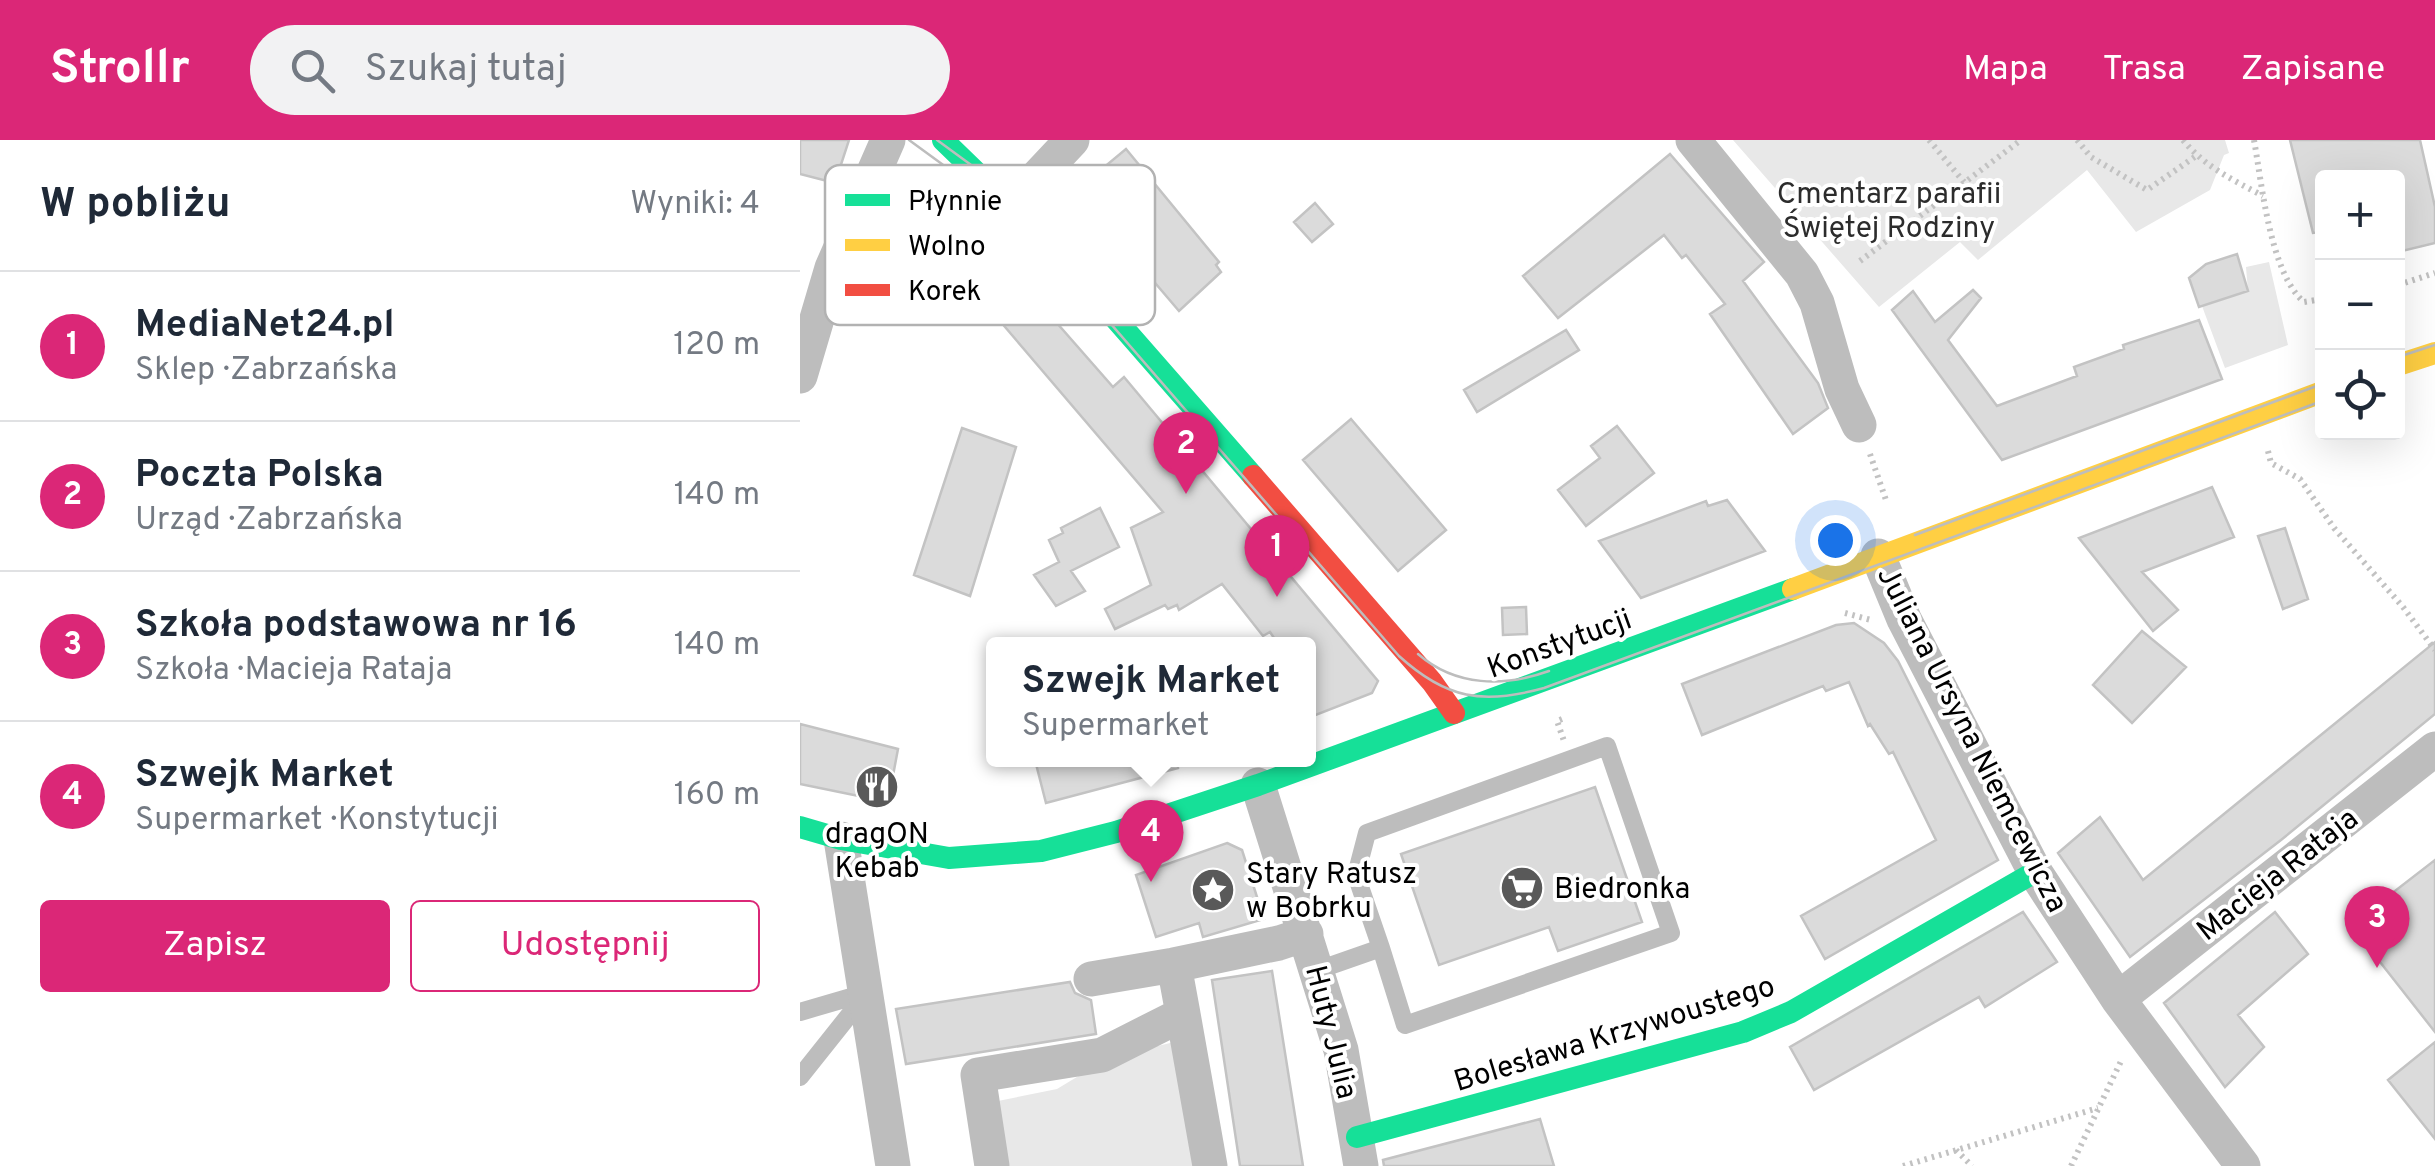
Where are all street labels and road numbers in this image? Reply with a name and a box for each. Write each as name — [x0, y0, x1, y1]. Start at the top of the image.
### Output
street label: Juliana Ursyna Niemcewicza — [1867, 561, 2074, 919]
street label: Konstytucji — [1483, 602, 1637, 689]
street label: Macieja Rataja — [2190, 801, 2367, 951]
street label: Huty Julia — [1295, 962, 1364, 1103]
street label: Bolesława Krzywoustego — [1450, 969, 1780, 1102]

